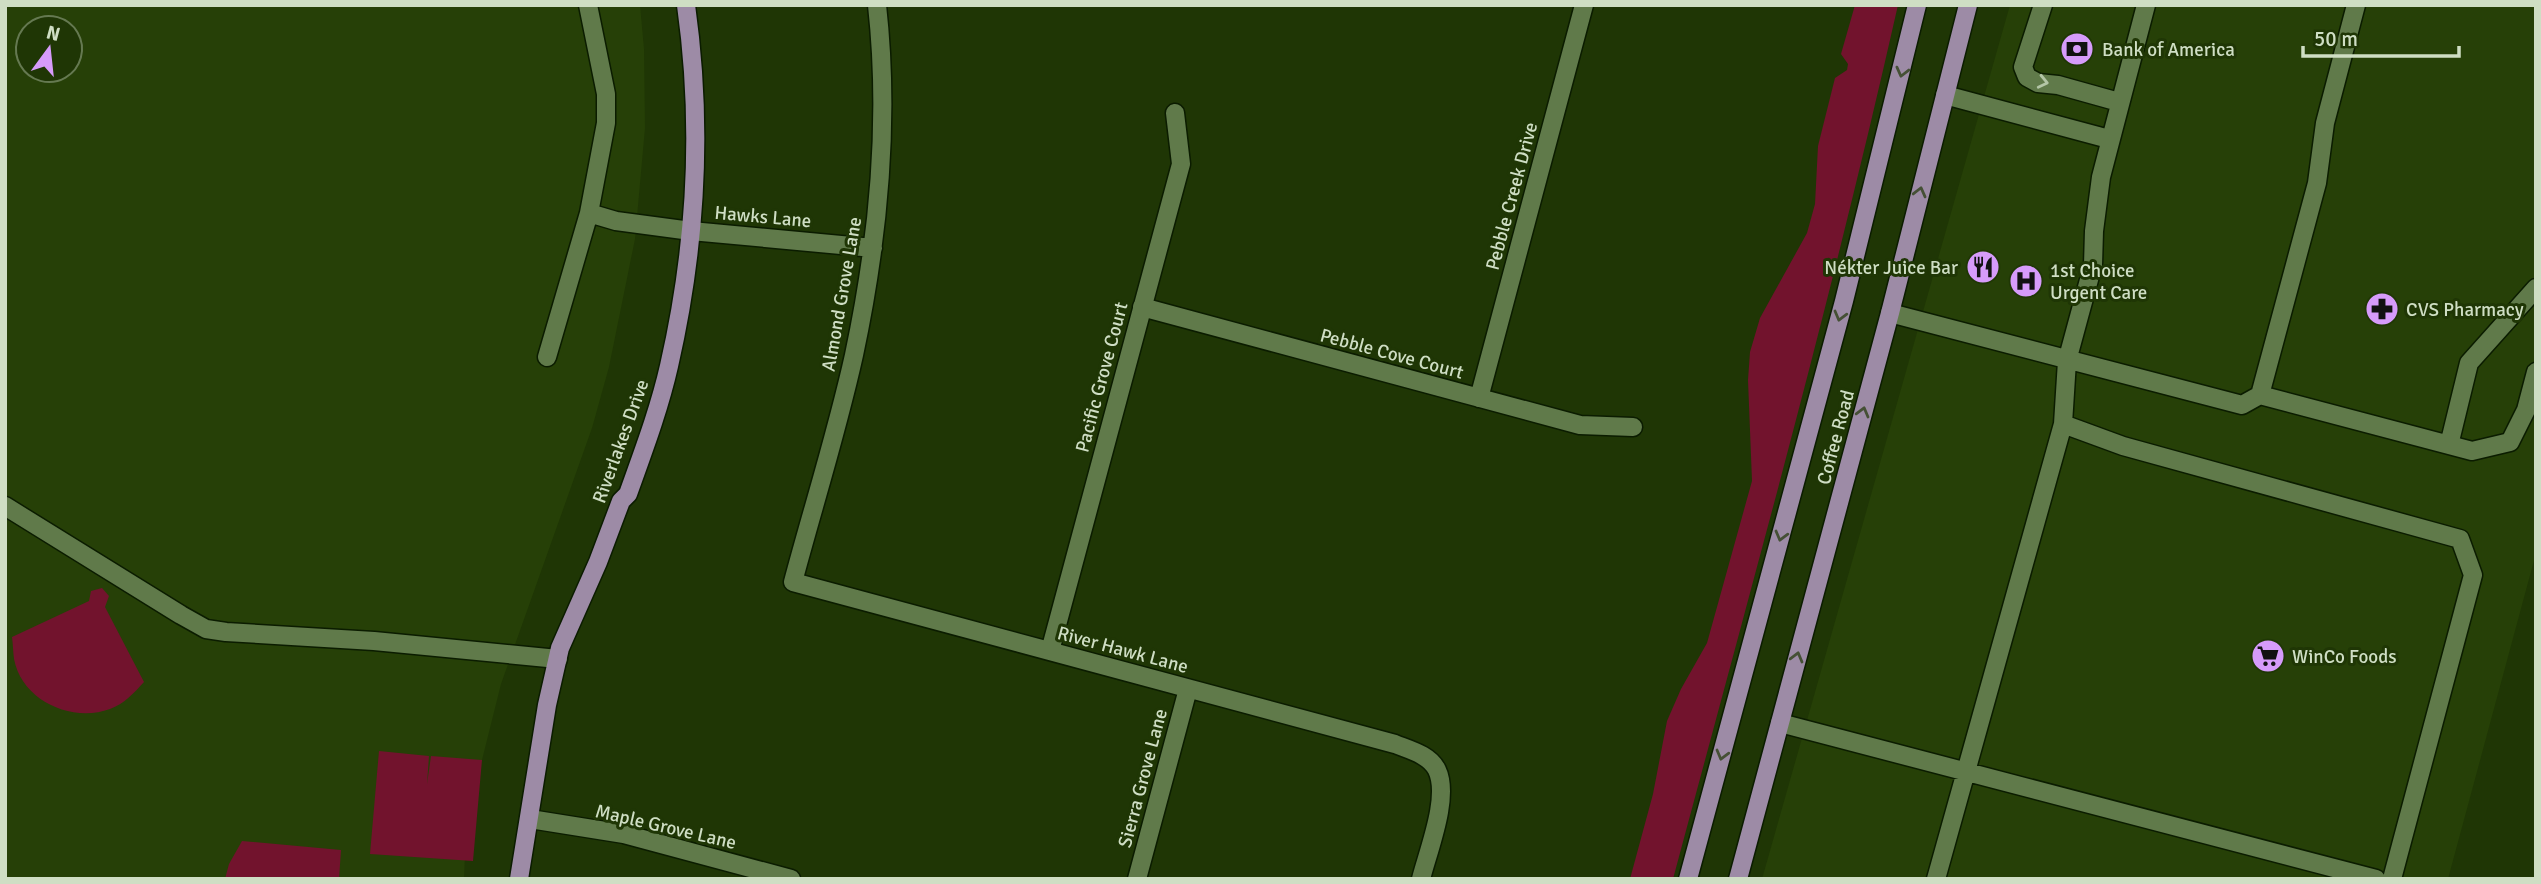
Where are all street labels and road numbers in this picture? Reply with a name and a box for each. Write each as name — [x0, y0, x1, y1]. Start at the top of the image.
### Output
street label: Pebble Creek Drive — [1481, 120, 1543, 273]
street label: Hawks Lane — [713, 201, 812, 233]
street label: Almond Grove Lane — [817, 215, 867, 373]
street label: Pacific Grove Court — [1070, 299, 1134, 455]
street label: Pebble Cove Court — [1317, 323, 1466, 385]
street label: Riverlakes Drive — [587, 376, 654, 507]
street label: Coffee Road — [1812, 387, 1860, 487]
street label: River Hawk Lane — [1055, 621, 1191, 679]
street label: Sierra Grove Lane — [1113, 706, 1173, 850]
street label: Maple Grove Lane — [593, 799, 739, 855]

